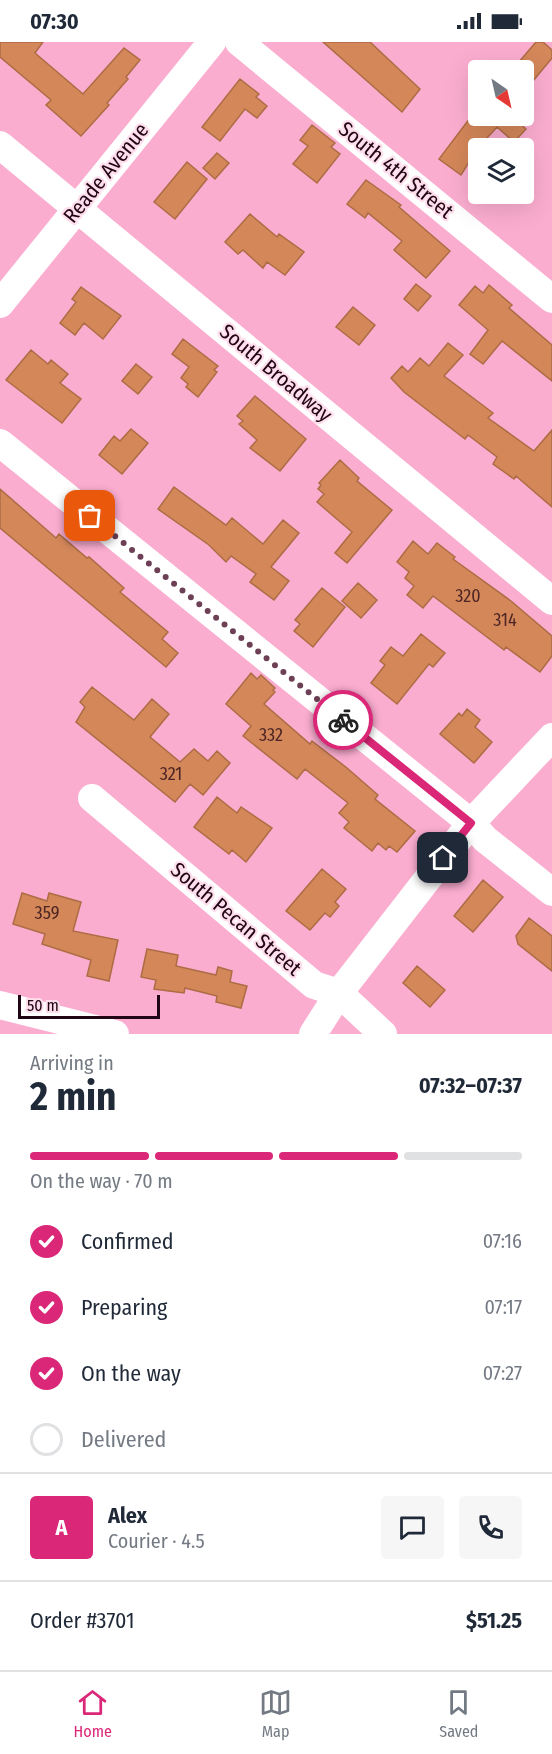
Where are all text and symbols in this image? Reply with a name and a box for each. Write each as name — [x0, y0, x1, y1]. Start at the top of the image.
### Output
text: 07:30 — [30, 8, 79, 35]
north arrow — [468, 60, 534, 126]
map controls — [468, 60, 534, 204]
street label: South 4th Street — [333, 116, 459, 224]
street label: Reade Avenue — [58, 118, 154, 228]
button: layers — [468, 138, 534, 204]
street label: South Broadway — [214, 318, 338, 428]
pin — [64, 490, 115, 541]
icon: bag — [73, 499, 106, 532]
house number: 320 — [455, 585, 481, 607]
house number: 314 — [493, 609, 517, 631]
courier — [313, 690, 373, 750]
icon: bike — [327, 704, 360, 737]
house number: 332 — [259, 724, 283, 746]
house number: 321 — [160, 763, 182, 785]
pin — [417, 832, 468, 883]
icon: home — [426, 841, 459, 874]
street label: South Pecan Street — [165, 857, 307, 981]
house number: 359 — [35, 902, 59, 924]
scale bar — [18, 992, 160, 1019]
text: 50 m — [27, 996, 59, 1015]
text: Arriving in — [30, 1051, 114, 1075]
text: 07:32–07:37 — [419, 1072, 522, 1099]
text: 2 min — [30, 1074, 116, 1120]
text: On the way · 70 m — [30, 1169, 173, 1193]
icon: check — [30, 1225, 63, 1258]
text: Confirmed — [81, 1228, 174, 1255]
text: 07:16 — [483, 1229, 522, 1253]
icon: check — [30, 1291, 63, 1324]
text: Preparing — [81, 1294, 167, 1321]
text: 07:17 — [485, 1295, 522, 1319]
icon: check — [30, 1357, 63, 1390]
text: On the way — [81, 1360, 181, 1387]
text: 07:27 — [483, 1361, 522, 1385]
text: Delivered — [81, 1426, 166, 1453]
button: chat — [381, 1496, 444, 1559]
button: phone — [459, 1496, 522, 1559]
text: Alex — [108, 1502, 147, 1529]
text: A — [56, 1514, 67, 1541]
text: Courier · 4.5 — [108, 1529, 205, 1553]
text: Order #3701 — [30, 1607, 135, 1634]
text: $51.25 — [466, 1607, 522, 1634]
tab: Home — [74, 1686, 112, 1741]
tab: Map — [259, 1686, 292, 1741]
tab: Saved — [439, 1686, 478, 1741]

